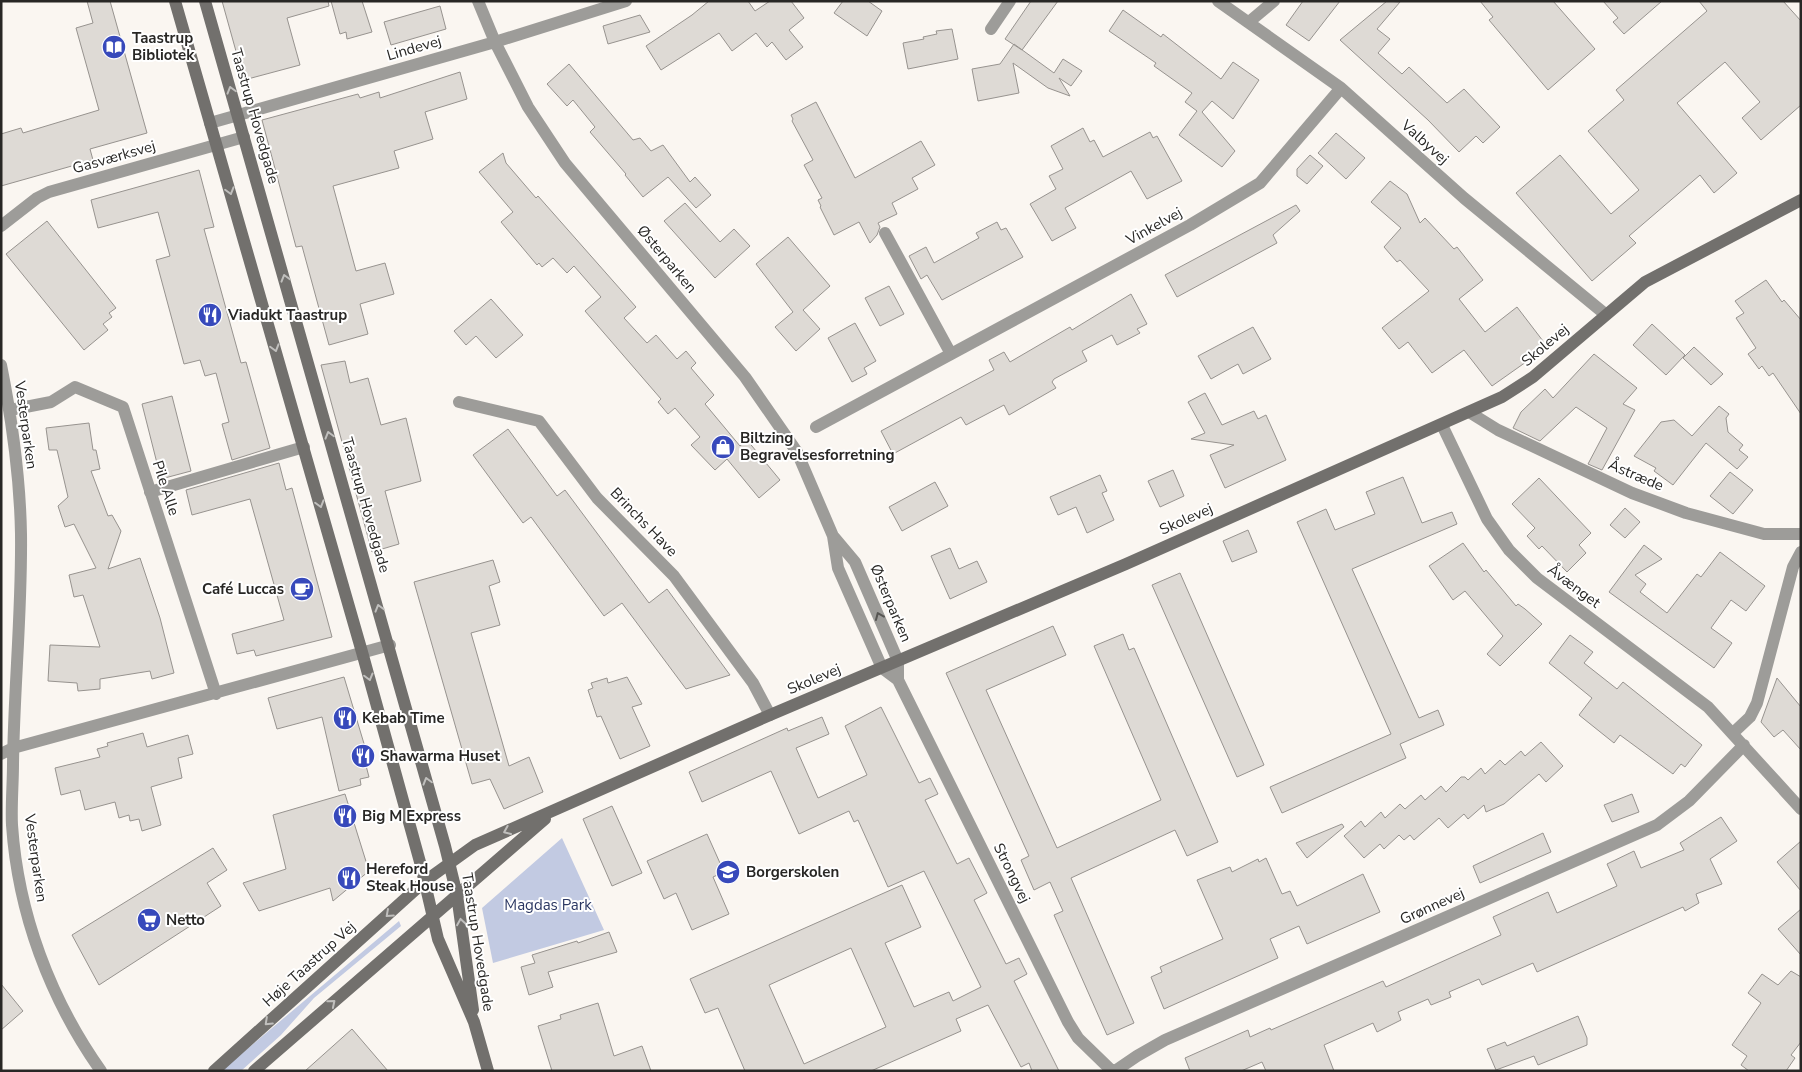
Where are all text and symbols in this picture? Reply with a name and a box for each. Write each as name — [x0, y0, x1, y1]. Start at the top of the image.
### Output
place label: Taastrup Bibliotek — [132, 28, 195, 65]
street label: Lindevej — [384, 31, 444, 65]
library icon: Taastrup Bibliotek — [101, 34, 127, 60]
street label: Taastrup Hovedgade — [226, 46, 284, 186]
one-way arrow — [226, 87, 236, 95]
street label: Valbyvej — [1396, 115, 1453, 169]
street label: Gasværksvej — [70, 136, 158, 178]
one-way arrow — [225, 187, 235, 195]
street label: Vinkelvej — [1122, 202, 1186, 250]
street label: Østerparken — [633, 221, 701, 297]
one-way arrow — [280, 275, 290, 283]
restaurant icon: Viadukt Taastrup — [197, 302, 223, 328]
place label: Viadukt Taastrup — [227, 305, 347, 325]
street label: Skolevej — [1517, 319, 1573, 371]
one-way arrow — [270, 343, 280, 351]
street label: Vesterparken — [10, 379, 42, 470]
place label: Biltzing Begravelsesforretning — [740, 428, 895, 465]
one-way arrow — [325, 431, 335, 439]
shop icon: Biltzing Begravelsesforretning — [710, 434, 736, 460]
street label: Taastrup Hovedgade — [337, 435, 395, 575]
street label: Åstræde — [1605, 454, 1667, 496]
street label: Pile Alle — [148, 458, 184, 518]
street label: Brinchs Have — [606, 483, 682, 561]
street label: Skolevej — [1156, 498, 1216, 540]
one-way arrow — [314, 499, 325, 508]
street label: Åvænget — [1543, 559, 1606, 613]
street label: Østerparken — [866, 561, 916, 645]
cafe icon: Café Luccas — [289, 576, 315, 602]
place label: Café Luccas — [202, 579, 284, 599]
one-way arrow — [374, 603, 385, 612]
one-way arrow — [874, 612, 885, 621]
street label: Skolevej — [784, 659, 844, 699]
one-way arrow — [364, 672, 374, 680]
restaurant icon: Kebab Time — [332, 705, 358, 731]
place label: Kebab Time — [362, 708, 445, 728]
restaurant icon: Shawarma Huset — [350, 743, 376, 769]
place label: Shawarma Huset — [380, 746, 500, 766]
one-way arrow — [422, 777, 433, 786]
restaurant icon: Big M Express — [332, 803, 358, 829]
place label: Big M Express — [362, 806, 461, 826]
street label: Vesterparken — [20, 812, 52, 903]
one-way arrow — [503, 825, 512, 836]
street label: Strongvej — [989, 840, 1035, 906]
place label: Hereford Steak House — [366, 859, 454, 896]
school or university icon: Borgerskolen — [715, 859, 741, 885]
place label: Borgerskolen — [746, 862, 839, 882]
restaurant icon: Hereford Steak House — [336, 865, 362, 891]
street label: Taastrup Hovedgade — [457, 871, 499, 1013]
street label: Grønnevej — [1397, 883, 1467, 929]
park label: Magdas Park — [504, 895, 592, 915]
supermarket icon: Netto — [136, 907, 162, 933]
one-way arrow — [385, 908, 394, 917]
place label: Netto — [166, 910, 205, 930]
street label: Høje Taastrup Vej — [258, 917, 360, 1011]
one-way arrow — [456, 918, 467, 926]
one-way arrow — [326, 1000, 335, 1009]
one-way arrow — [265, 1016, 274, 1025]

